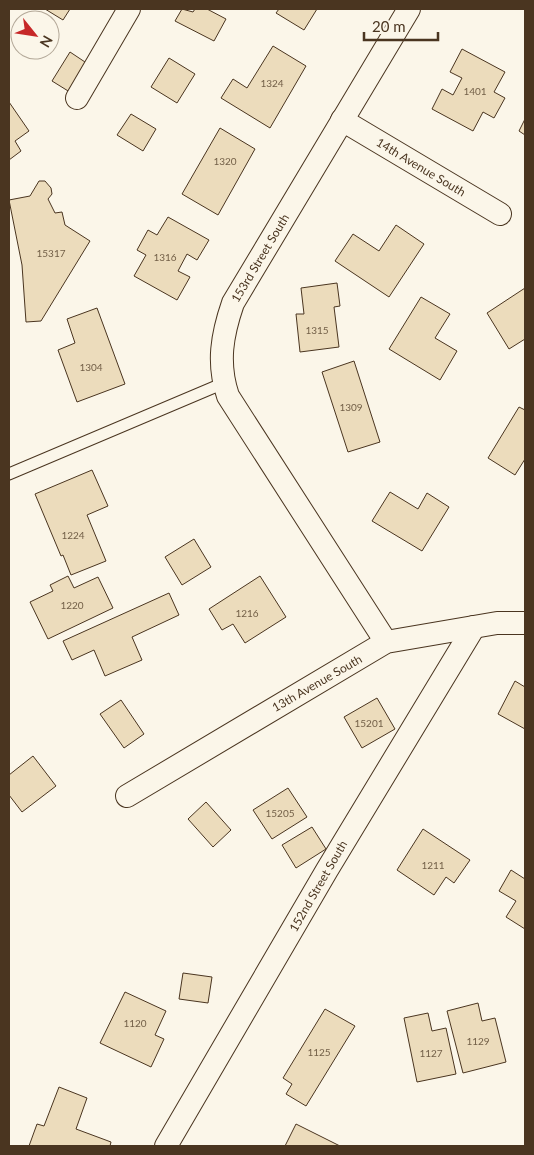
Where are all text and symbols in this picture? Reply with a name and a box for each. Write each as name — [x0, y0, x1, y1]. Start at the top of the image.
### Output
north arrow — [10, 10, 60, 60]
scale bar — [364, 10, 438, 42]
text: 20 m — [372, 17, 406, 35]
text: N — [37, 33, 57, 51]
house number: 1324 — [260, 77, 284, 89]
house number: 1401 — [463, 85, 487, 97]
street label: 14th Avenue South — [374, 134, 468, 200]
house number: 1320 — [213, 155, 237, 167]
street label: 153rd Street South — [228, 211, 292, 305]
house number: 15317 — [36, 247, 66, 259]
house number: 1316 — [153, 251, 177, 263]
house number: 1315 — [305, 324, 329, 336]
house number: 1304 — [79, 361, 103, 373]
house number: 1309 — [339, 401, 363, 413]
house number: 1224 — [61, 529, 85, 541]
house number: 1220 — [60, 599, 84, 611]
house number: 1216 — [235, 607, 259, 619]
street label: 13th Avenue South — [269, 651, 365, 715]
house number: 15201 — [354, 717, 384, 729]
house number: 15205 — [265, 807, 295, 819]
street label: 152nd Street South — [286, 838, 350, 934]
house number: 1211 — [421, 859, 445, 871]
house number: 1120 — [123, 1017, 147, 1029]
house number: 1129 — [466, 1035, 490, 1047]
house number: 1125 — [307, 1046, 331, 1058]
house number: 1127 — [419, 1047, 443, 1059]

